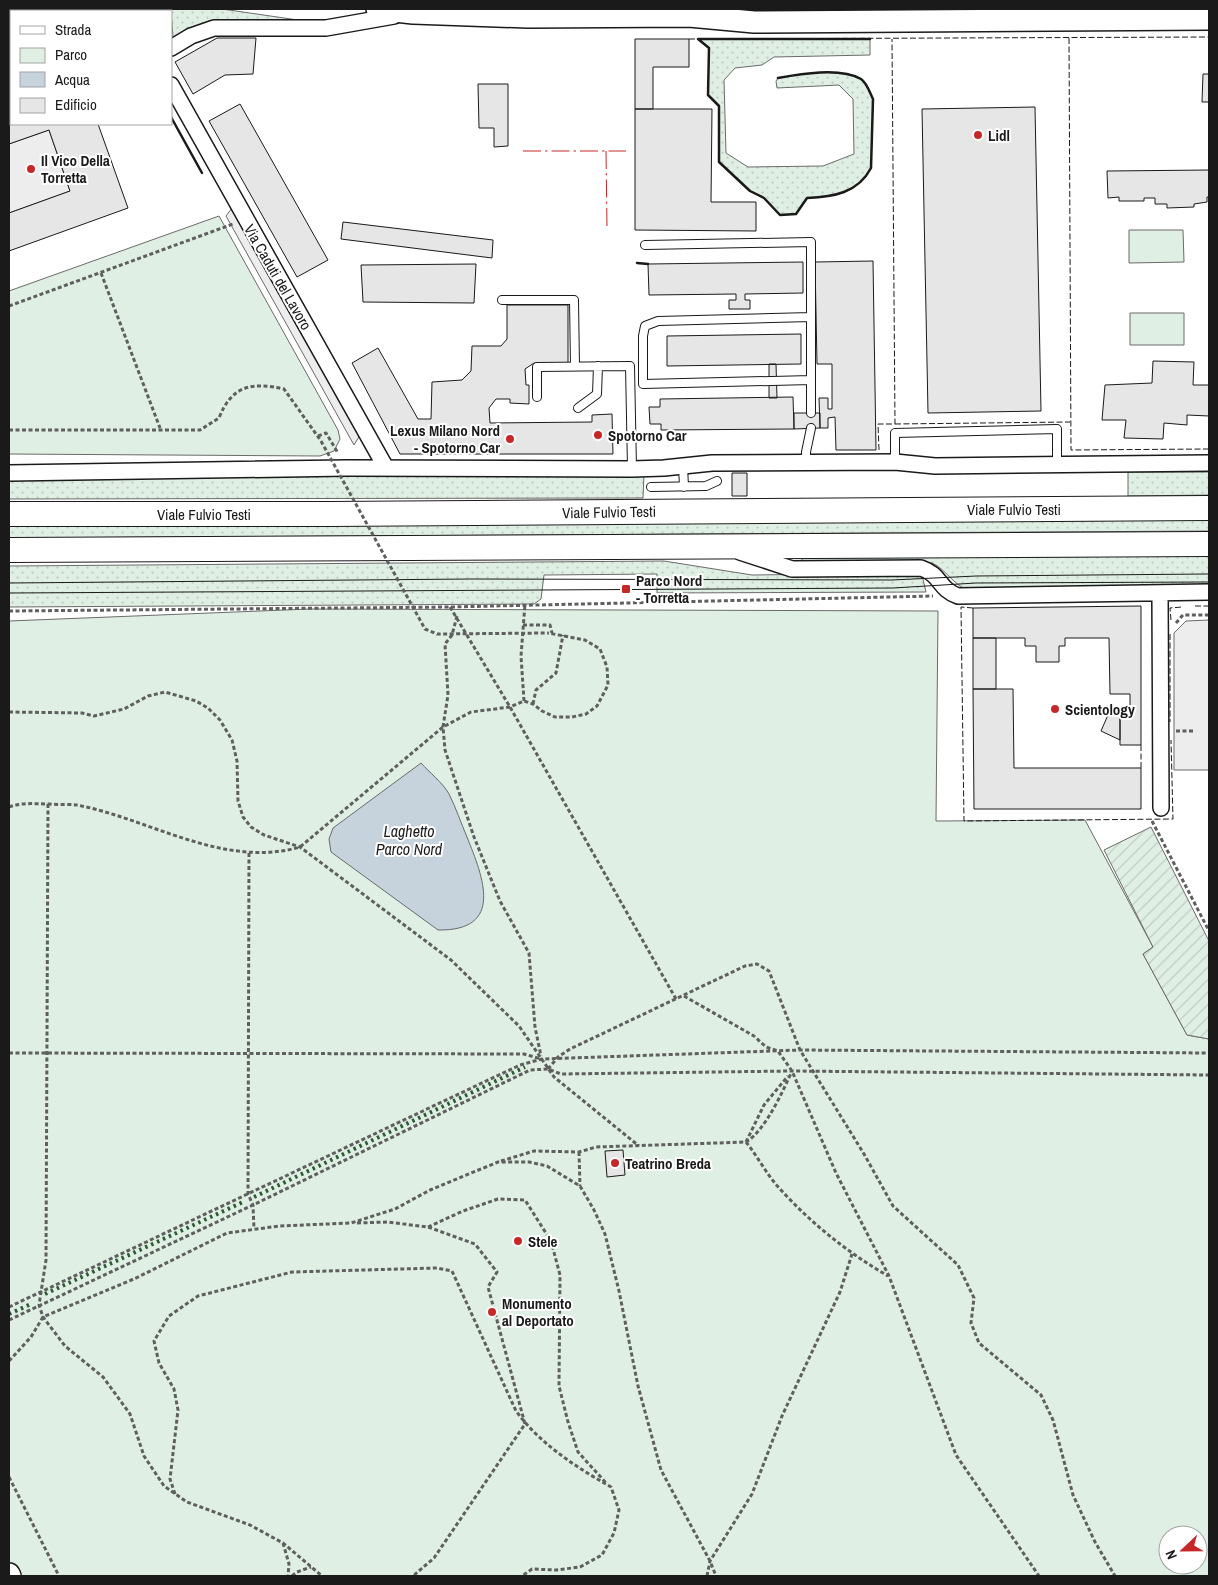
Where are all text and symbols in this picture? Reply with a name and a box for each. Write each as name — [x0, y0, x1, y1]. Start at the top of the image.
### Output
legend — [10, 10, 172, 125]
text: Strada — [55, 19, 91, 40]
text: Parco — [55, 44, 87, 65]
text: Acqua — [54, 69, 90, 90]
text: Edificio — [55, 94, 97, 115]
place label: Lidl — [988, 125, 1010, 146]
marker: Lidl — [972, 129, 984, 141]
place label: Il Vico Della Torretta — [41, 150, 110, 188]
marker: Il Vico Della Torretta — [25, 163, 37, 175]
street label: Via Caduti del Lavoro — [239, 220, 317, 334]
place label: Lexus Milano Nord - Spotorno Car — [390, 420, 500, 458]
place label: Spotorno Car — [608, 425, 687, 446]
marker: Spotorno Car — [592, 429, 604, 441]
marker: Lexus Milano Nord - Spotorno Car — [504, 433, 516, 445]
street label: Viale Fulvio Testi — [967, 499, 1061, 520]
street label: Viale Fulvio Testi — [562, 501, 656, 523]
street label: Viale Fulvio Testi — [157, 504, 251, 525]
place label: Parco Nord - Torretta — [636, 570, 702, 608]
marker: Parco Nord - Torretta — [620, 583, 632, 595]
place label: Scientology — [1065, 699, 1135, 720]
marker: Scientology — [1049, 703, 1061, 715]
water label: Laghetto Parco Nord — [376, 820, 443, 860]
place label: Teatrino Breda — [625, 1153, 711, 1174]
marker: Teatrino Breda — [609, 1157, 621, 1169]
place label: Stele — [528, 1231, 558, 1252]
marker: Stele — [512, 1235, 524, 1247]
place label: Monumento al Deportato — [502, 1293, 574, 1331]
marker: Monumento al Deportato — [486, 1306, 498, 1318]
north arrow — [1158, 1525, 1208, 1575]
text: N — [1161, 1548, 1181, 1562]

